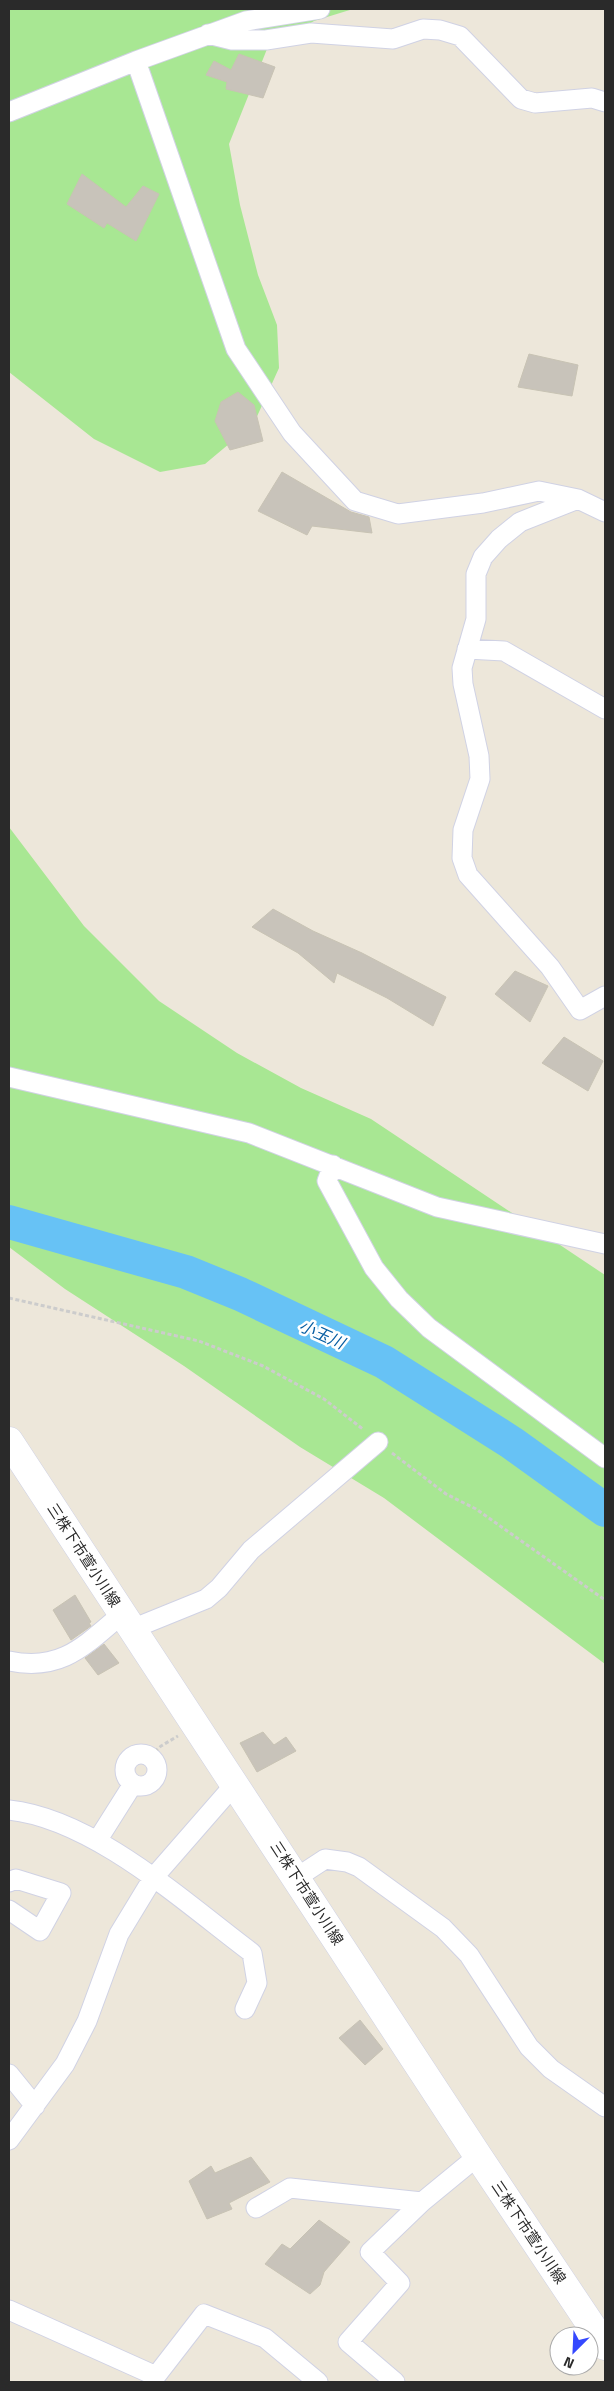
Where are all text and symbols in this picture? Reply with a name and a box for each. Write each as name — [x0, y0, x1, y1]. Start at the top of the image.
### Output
water label: 小玉川 — [295, 1313, 351, 1356]
street label: 三株下市萱小川線 — [42, 1498, 126, 1612]
street label: 三株下市萱小川線 — [265, 1836, 349, 1950]
street label: 三株下市萱小川線 — [486, 2176, 572, 2288]
north arrow — [549, 2326, 599, 2376]
text: N — [560, 2352, 577, 2375]

